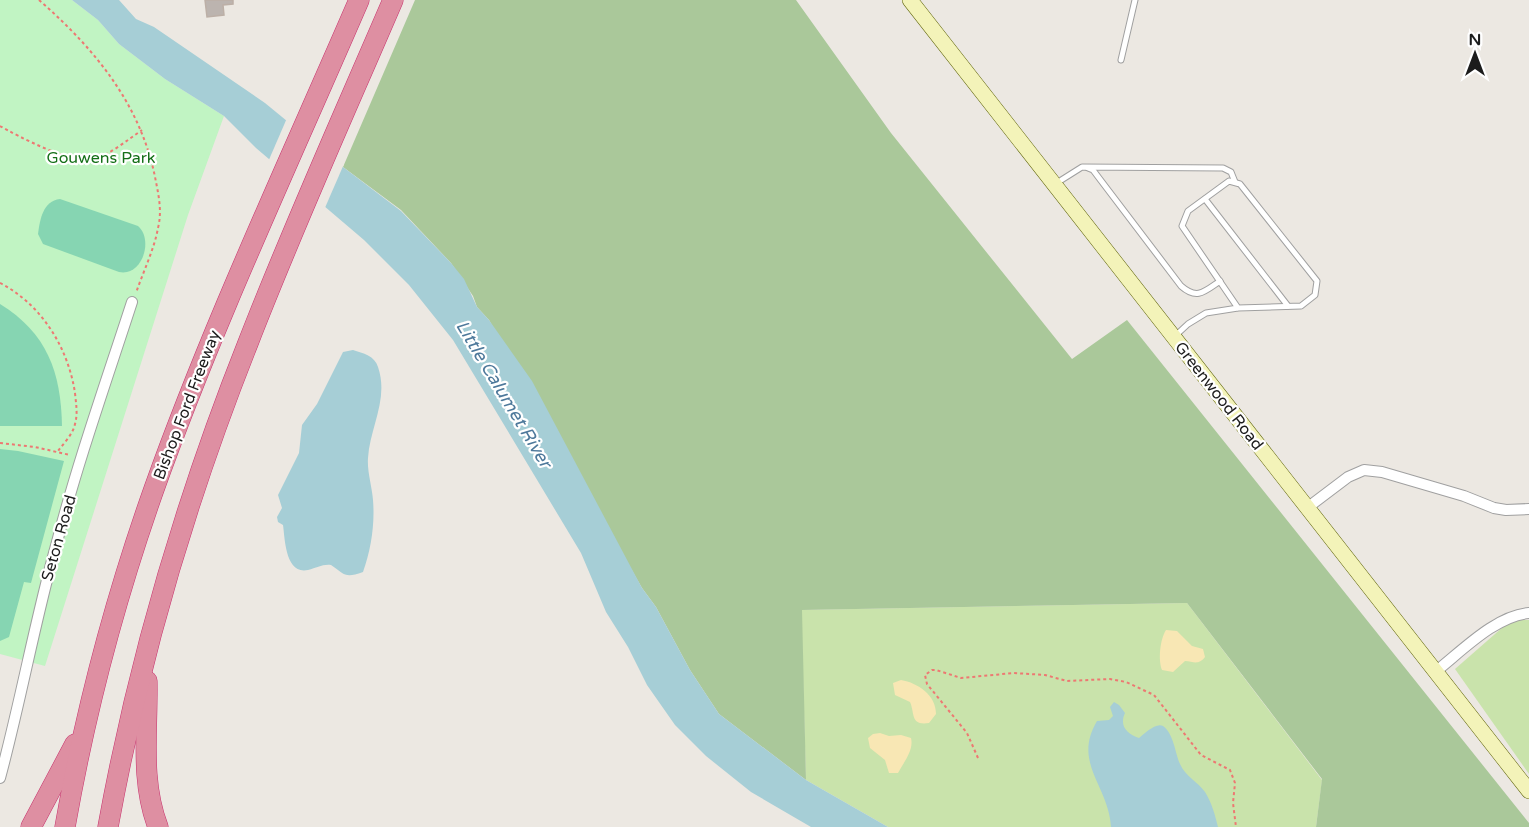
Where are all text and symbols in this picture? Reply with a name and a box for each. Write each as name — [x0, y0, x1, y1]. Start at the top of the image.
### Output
north arrow — [1445, 24, 1505, 84]
text: N — [1469, 30, 1481, 50]
park label: Gouwens Park — [47, 148, 156, 168]
water label: Little Calumet River — [451, 316, 558, 474]
street label: Bishop Ford Freeway — [149, 327, 225, 483]
street label: Greenwood Road — [1170, 338, 1268, 454]
street label: Seton Road — [37, 493, 81, 583]

